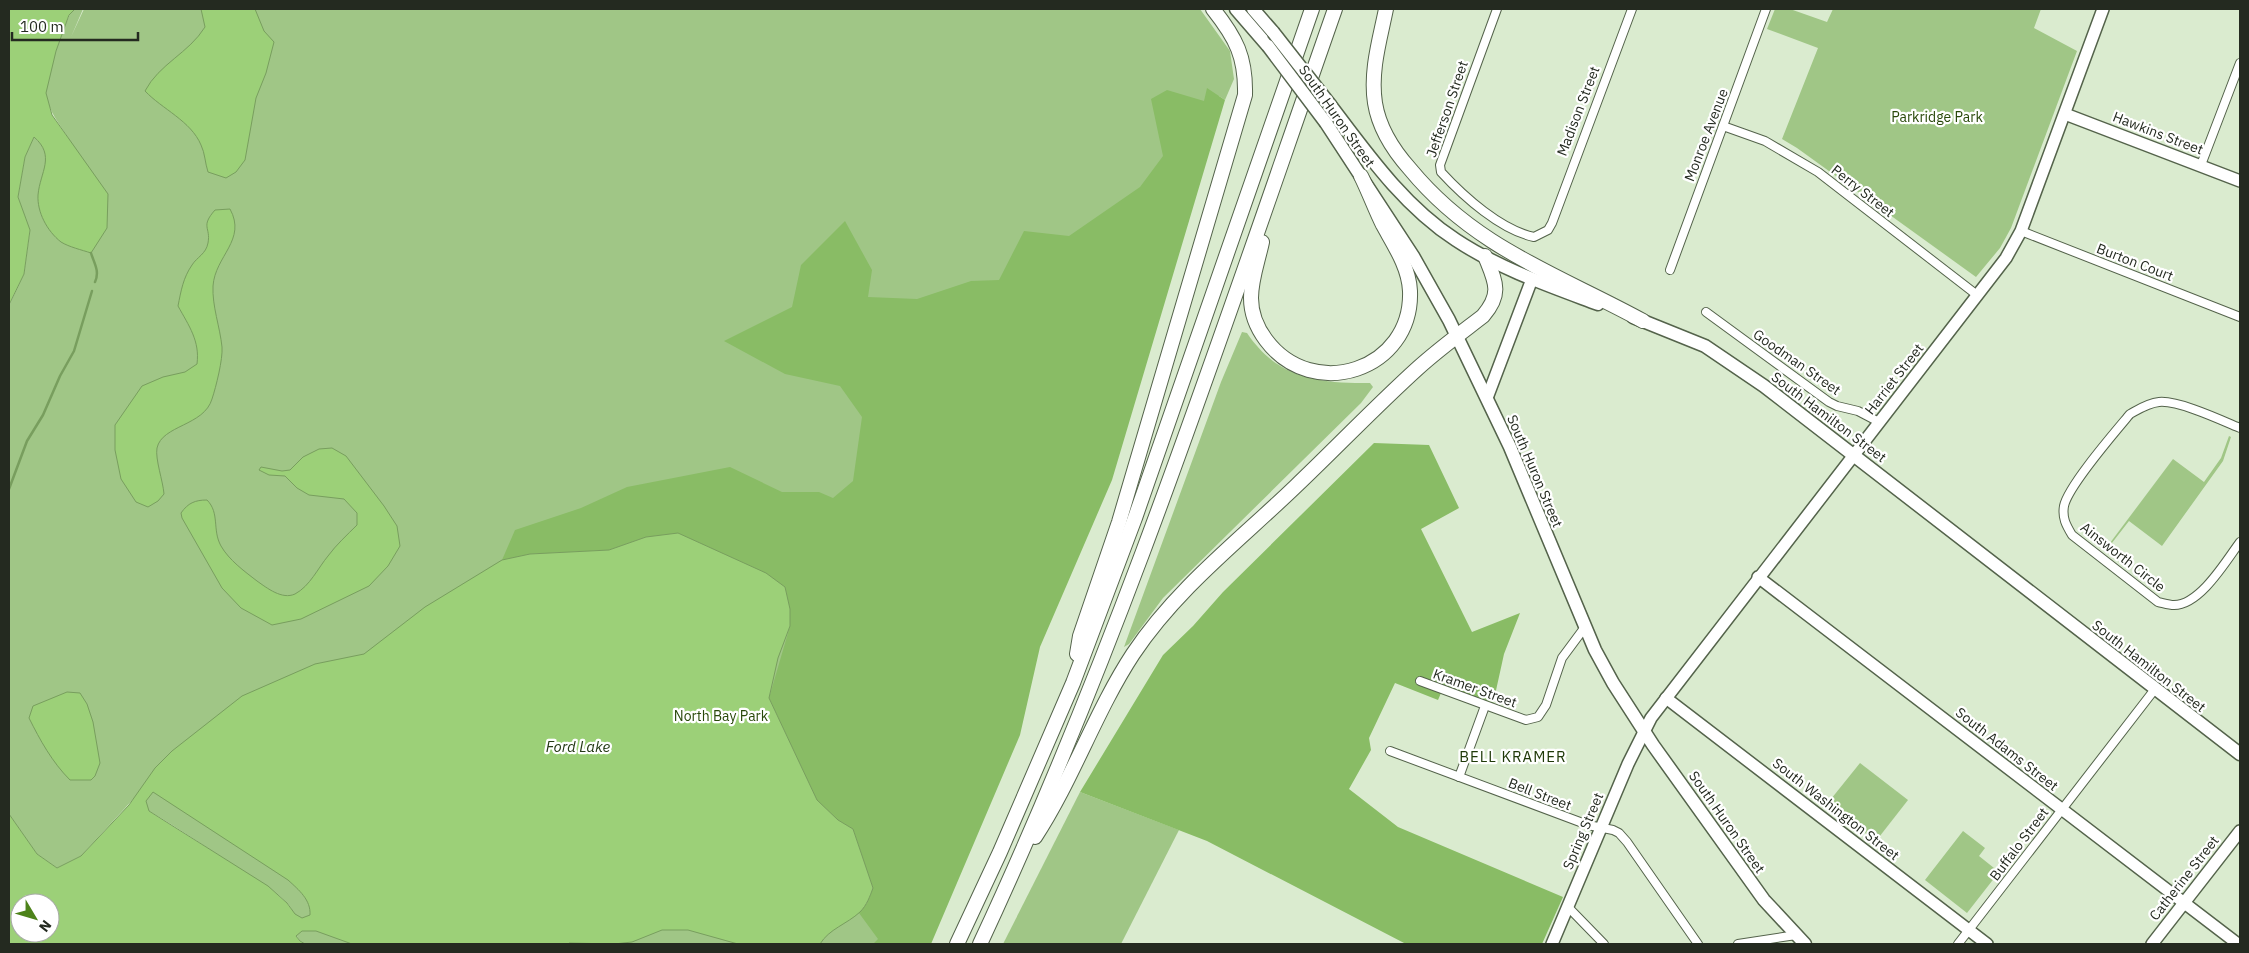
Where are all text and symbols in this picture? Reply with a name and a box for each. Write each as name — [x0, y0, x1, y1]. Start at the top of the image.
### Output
scale bar — [12, 10, 139, 42]
text: 100 m — [20, 17, 64, 36]
street label: Jefferson Street — [1422, 58, 1472, 160]
street label: South Huron Street — [1295, 61, 1379, 171]
street label: Madison Street — [1553, 63, 1603, 158]
street label: Monroe Avenue — [1680, 86, 1732, 184]
street label: Hawkins Street — [2110, 107, 2206, 159]
park label: Parkridge Park — [1891, 108, 1983, 126]
street label: Perry Street — [1828, 161, 1898, 221]
street label: Burton Court — [2094, 239, 2176, 285]
street label: Goodman Street — [1750, 325, 1844, 399]
street label: Harriet Street — [1861, 340, 1927, 418]
street label: South Hamilton Street — [1768, 368, 1890, 466]
street label: South Huron Street — [1503, 412, 1567, 530]
street label: Ainsworth Circle — [2077, 518, 2169, 596]
street label: South Hamilton Street — [2089, 616, 2209, 716]
street label: Kramer Street — [1431, 664, 1520, 712]
street label: South Adams Street — [1952, 703, 2062, 795]
park label: North Bay Park — [674, 707, 769, 725]
water label: Ford Lake — [546, 737, 611, 756]
district label: BELL KRAMER — [1459, 747, 1567, 766]
street label: South Washington Street — [1769, 754, 1903, 864]
street label: South Huron Street — [1685, 767, 1769, 877]
street label: Bell Street — [1506, 774, 1574, 814]
street label: Spring Street — [1559, 790, 1607, 872]
street label: Buffalo Street — [1986, 804, 2052, 884]
street label: Catherine Street — [2145, 832, 2223, 924]
north arrow — [10, 893, 60, 943]
text: N — [35, 916, 55, 936]

